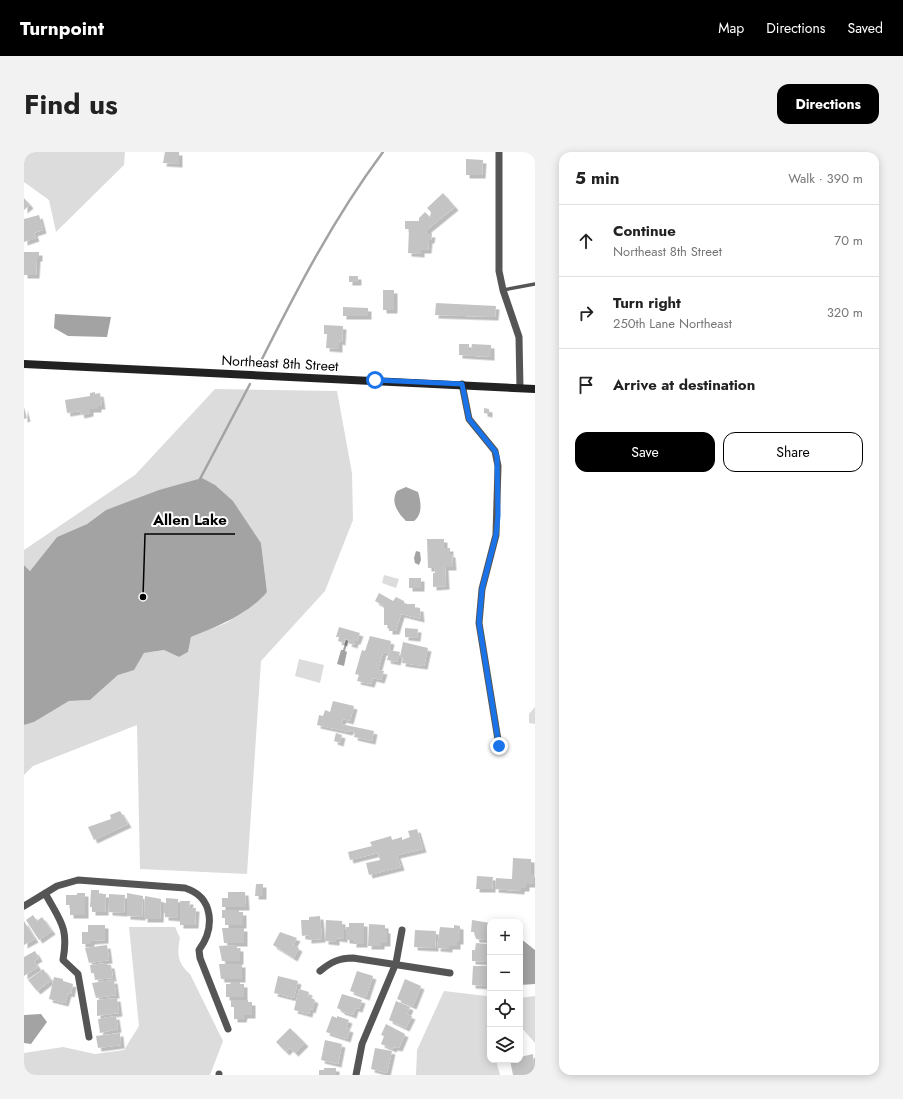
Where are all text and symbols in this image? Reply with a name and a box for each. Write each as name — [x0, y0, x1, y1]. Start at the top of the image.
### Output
text: Turnpoint — [20, 15, 104, 42]
text: Map — [718, 18, 744, 38]
text: Directions — [766, 18, 826, 38]
text: Saved — [848, 18, 883, 38]
text: Find us — [24, 84, 118, 125]
button: Directions — [777, 84, 879, 124]
text: 5 min — [575, 166, 619, 190]
text: Walk · 390 m — [788, 169, 863, 188]
text: Continue — [613, 220, 676, 242]
icon: ahead — [575, 230, 597, 252]
text: 70 m — [834, 231, 863, 250]
text: Northeast 8th Street — [613, 242, 722, 261]
text: Turn right — [613, 292, 681, 314]
icon: right — [575, 302, 597, 324]
text: 320 m — [827, 303, 863, 322]
text: 250th Lane Northeast — [613, 314, 732, 333]
street label: Northeast 8th Street — [221, 350, 340, 376]
route start — [366, 371, 384, 389]
icon: arrive — [575, 374, 597, 396]
text: Arrive at destination — [613, 374, 755, 396]
button: Save — [575, 432, 715, 472]
button: Share — [723, 432, 863, 472]
callout: Allen Lake — [145, 507, 235, 534]
text: Allen Lake — [152, 509, 227, 531]
route end — [490, 737, 508, 755]
map controls — [487, 919, 523, 1063]
button: + — [487, 919, 523, 955]
button: − — [487, 955, 523, 991]
button: locate — [487, 991, 523, 1027]
button: layers — [487, 1027, 523, 1063]

